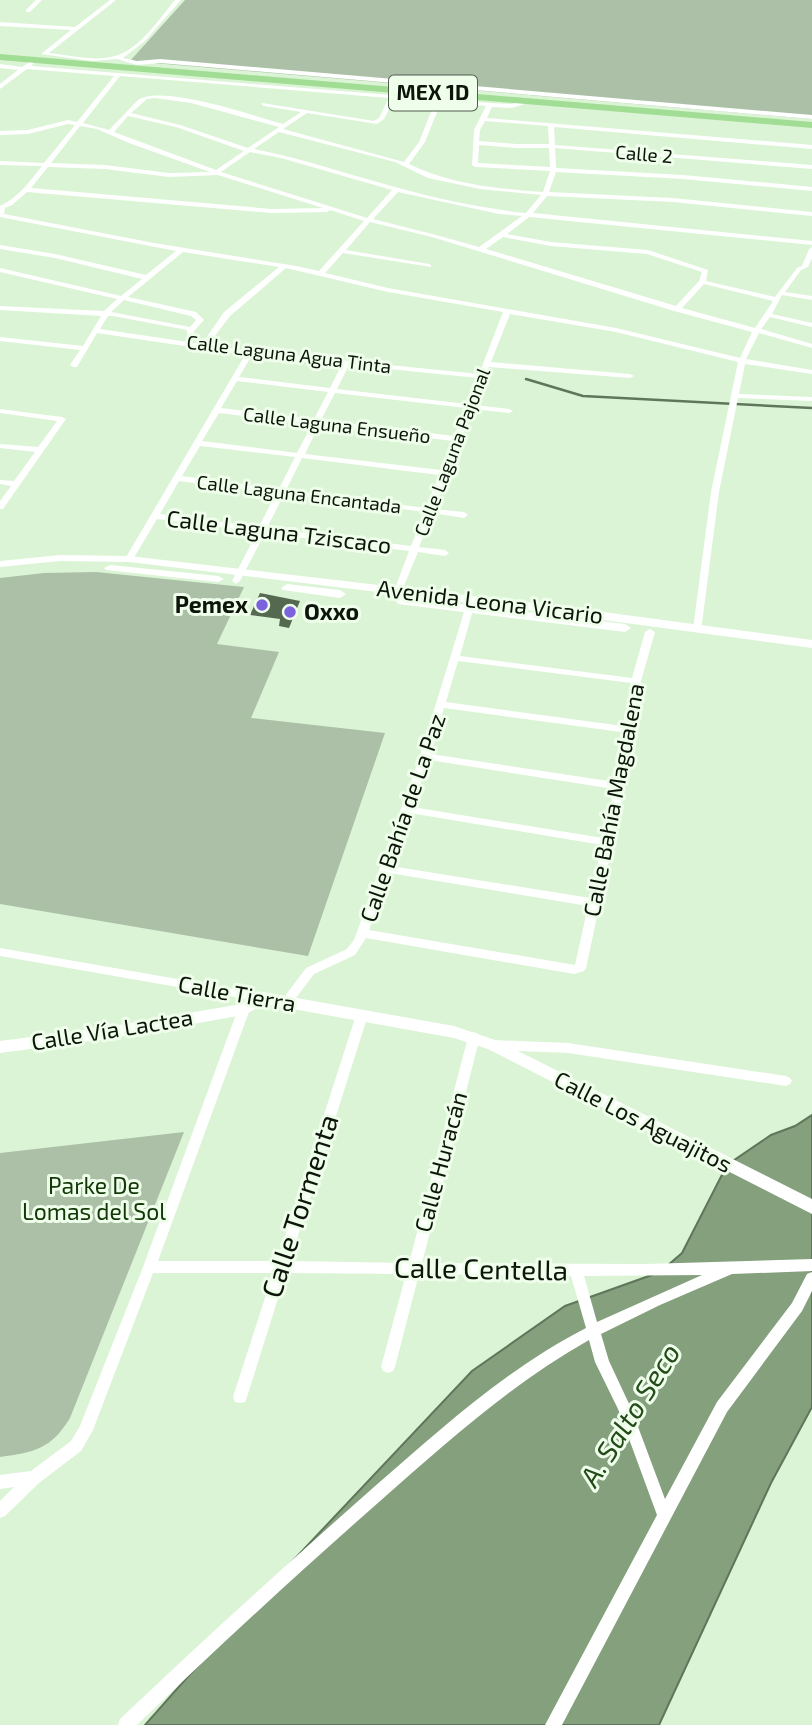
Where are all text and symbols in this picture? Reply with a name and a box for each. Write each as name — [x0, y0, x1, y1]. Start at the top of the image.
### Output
road number: MEX 1D — [389, 76, 477, 110]
street label: Calle 2 — [614, 140, 674, 167]
street label: Calle Laguna Agua Tinta — [186, 330, 393, 377]
street label: Calle Laguna Pajonal — [409, 364, 494, 539]
street label: Calle Laguna Ensueño — [242, 402, 432, 447]
street label: Calle Laguna Encantada — [196, 470, 403, 517]
street label: Calle Laguna Tziscaco — [165, 503, 393, 559]
street label: Avenida Leona Vicario — [375, 573, 605, 629]
place label: Pemex — [175, 590, 248, 618]
marker: Pemex — [254, 597, 270, 613]
place label: Oxxo — [304, 597, 359, 625]
marker: Oxxo — [282, 604, 298, 620]
street label: Calle Bahía Magdalena — [577, 681, 649, 919]
street label: Calle Bahía de La Paz — [353, 710, 451, 926]
street label: Calle Tierra — [176, 969, 298, 1017]
street label: Calle Vía Lactea — [29, 1002, 195, 1056]
street label: Calle Los Aguajitos — [550, 1064, 737, 1178]
street label: Calle Huracán — [408, 1088, 472, 1235]
street label: Calle Tormenta — [253, 1110, 345, 1302]
park label: Parke De Lomas del Sol — [22, 1171, 166, 1225]
street label: Calle Centella — [394, 1249, 568, 1287]
water label: A. Salto Seco — [571, 1337, 686, 1493]

